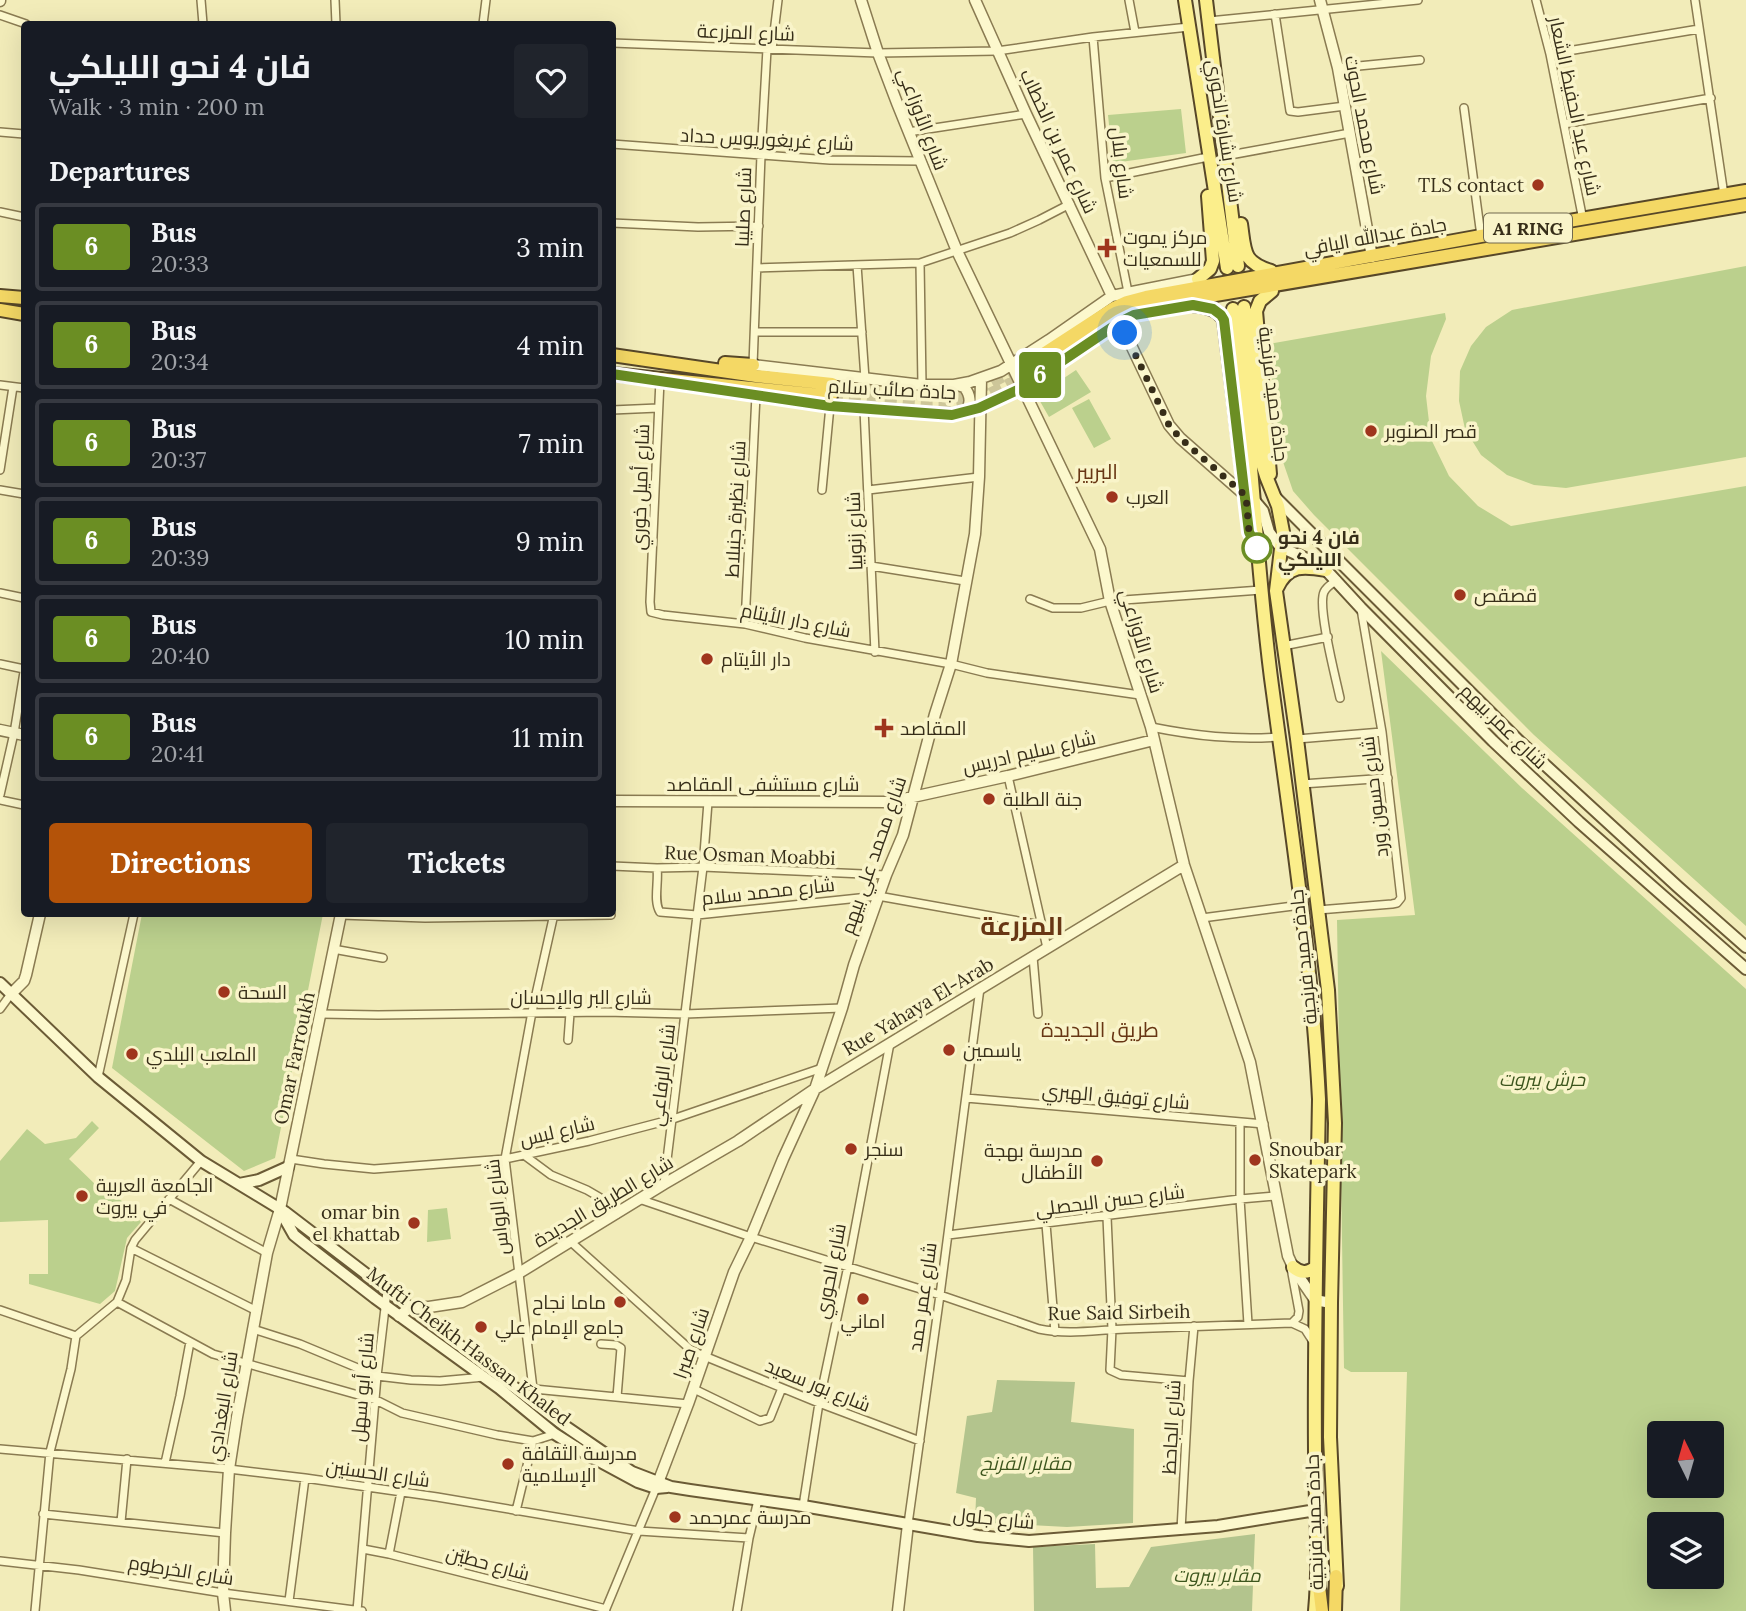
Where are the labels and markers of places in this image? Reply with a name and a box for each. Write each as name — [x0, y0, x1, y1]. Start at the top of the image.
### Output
place label: TLS contact — [1418, 173, 1525, 197]
marker: TLS contact — [1530, 177, 1546, 193]
place label: مركز يموت للسمعيات — [1123, 225, 1207, 271]
marker: مركز يموت للسمعيات — [1097, 238, 1117, 258]
place label: قصر الصنوبر — [1384, 419, 1477, 443]
marker: قصر الصنوبر — [1363, 423, 1379, 439]
place label: العرب — [1126, 485, 1169, 509]
marker: العرب — [1104, 489, 1120, 505]
place label: فان 4 نحو الليلكي — [1278, 525, 1360, 575]
marker: فان 4 نحو الليلكي — [1242, 533, 1272, 563]
place label: قصقص — [1474, 583, 1537, 607]
marker: قصقص — [1452, 587, 1468, 603]
place label: دار الأيتام — [721, 647, 791, 673]
marker: دار الأيتام — [699, 651, 715, 667]
place label: المقاصد — [900, 716, 967, 740]
marker: المقاصد — [874, 718, 894, 738]
place label: جنة الطلبة — [1003, 787, 1082, 811]
marker: جنة الطلبة — [981, 791, 997, 807]
place label: السحة — [238, 980, 287, 1004]
marker: السحة — [216, 984, 232, 1000]
place label: ياسمين — [963, 1038, 1021, 1062]
place label: الملعب البلدي — [146, 1042, 257, 1069]
marker: ياسمين — [941, 1042, 957, 1058]
marker: الملعب البلدي — [124, 1046, 140, 1062]
place label: سنجر — [864, 1137, 903, 1161]
place label: Snoubar Skatepark — [1269, 1137, 1358, 1183]
place label: مدرسة بهجة الأطفال — [984, 1138, 1083, 1184]
marker: سنجر — [843, 1141, 859, 1157]
marker: Snoubar Skatepark — [1247, 1152, 1263, 1168]
marker: مدرسة بهجة الأطفال — [1089, 1153, 1105, 1169]
place label: الجامعة العربية في بيروت — [96, 1173, 213, 1222]
marker: الجامعة العربية في بيروت — [74, 1188, 90, 1204]
place label: omar bin el khattab — [313, 1200, 400, 1246]
marker: omar bin el khattab — [406, 1215, 422, 1231]
place label: ماما نجاح — [532, 1290, 606, 1316]
marker: اماني — [855, 1291, 871, 1307]
marker: ماما نجاح — [612, 1294, 628, 1310]
place label: اماني — [841, 1309, 885, 1336]
place label: جامع الإمام علي — [495, 1315, 624, 1342]
marker: جامع الإمام علي — [473, 1319, 489, 1335]
place label: مدرسة الثقافة الإسلامية — [522, 1441, 637, 1487]
marker: مدرسة الثقافة الإسلامية — [500, 1456, 516, 1472]
place label: مدرسة عمرحمد — [689, 1505, 811, 1529]
marker: مدرسة عمرحمد — [667, 1509, 683, 1525]

